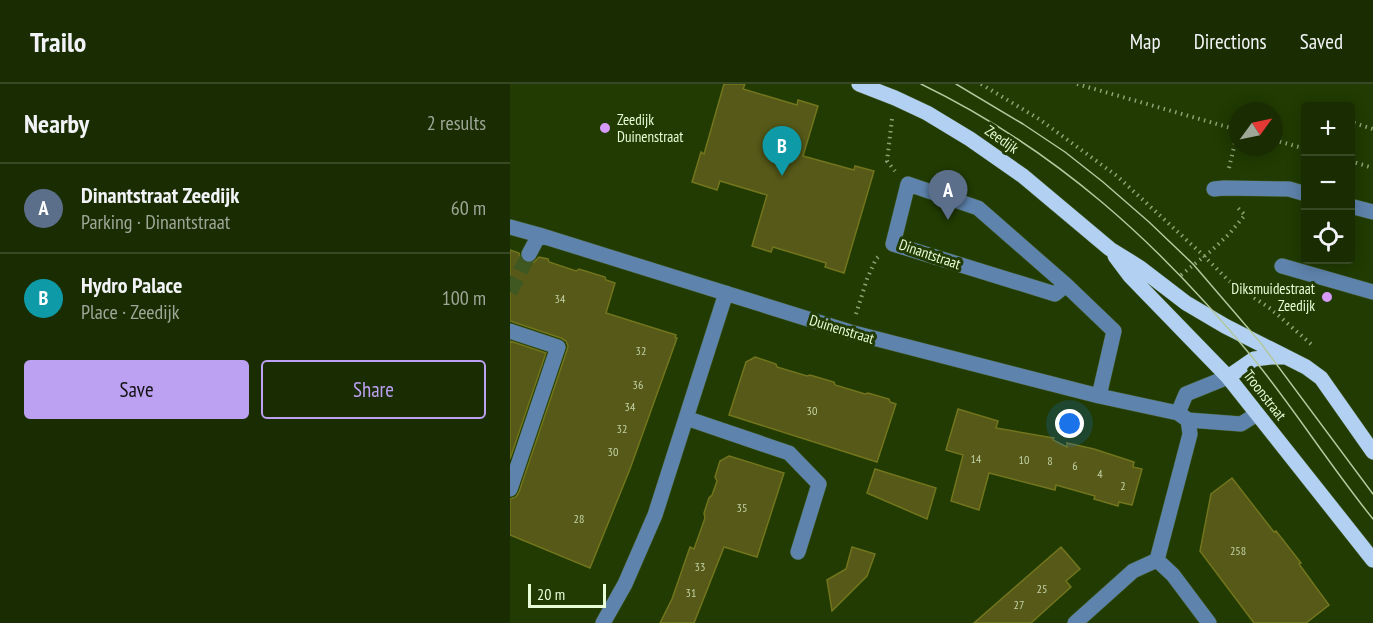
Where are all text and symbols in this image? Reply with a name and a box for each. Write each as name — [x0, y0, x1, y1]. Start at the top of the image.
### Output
text: Trailo — [30, 23, 86, 60]
text: Map — [1130, 28, 1161, 55]
text: Directions — [1194, 28, 1267, 55]
text: Saved — [1300, 28, 1343, 55]
north arrow — [1229, 102, 1283, 156]
map controls — [1301, 102, 1355, 264]
button: + — [1301, 102, 1355, 156]
text: Nearby — [24, 107, 89, 140]
text: 2 results — [427, 110, 486, 136]
place label: Zeedijk Duinenstraat — [617, 110, 683, 146]
marker: Zeedijk Duinenstraat — [598, 121, 612, 135]
street label: Zeedijk — [981, 121, 1023, 158]
pin: B — [762, 126, 802, 176]
button: − — [1301, 156, 1355, 210]
pin: A — [928, 170, 968, 220]
text: Dinantstraat Zeedijk — [81, 181, 239, 209]
text: A — [38, 195, 49, 221]
text: 60 m — [451, 195, 486, 221]
text: Parking · Dinantstraat — [81, 209, 230, 235]
button: locate — [1301, 210, 1355, 264]
street label: Dinantstraat — [897, 235, 963, 273]
text: Hydro Palace — [81, 271, 182, 299]
place label: Diksmuidestraat Zeedijk — [1231, 279, 1315, 315]
text: B — [39, 285, 48, 311]
text: 100 m — [442, 285, 486, 311]
marker: Diksmuidestraat Zeedijk — [1320, 290, 1334, 304]
house number: 34 — [555, 291, 566, 306]
text: Place · Zeedijk — [81, 299, 180, 325]
street label: Duinenstraat — [807, 310, 877, 348]
house number: 32 — [636, 343, 646, 358]
button: Save — [24, 360, 249, 419]
button: Share — [261, 360, 486, 419]
street label: Troonstraat — [1240, 366, 1290, 424]
house number: 36 — [633, 377, 643, 392]
house number: 34 — [625, 399, 636, 414]
house number: 30 — [807, 403, 817, 418]
your location — [1055, 409, 1084, 438]
house number: 32 — [617, 421, 627, 436]
house number: 30 — [608, 444, 618, 459]
house number: 14 — [971, 451, 982, 466]
house number: 10 — [1019, 452, 1029, 467]
house number: 8 — [1047, 453, 1053, 468]
house number: 6 — [1072, 458, 1078, 473]
house number: 4 — [1097, 466, 1103, 481]
house number: 2 — [1120, 478, 1126, 493]
house number: 35 — [737, 500, 747, 515]
house number: 28 — [574, 511, 584, 526]
house number: 258 — [1230, 543, 1246, 558]
house number: 33 — [695, 559, 705, 574]
scale bar — [528, 581, 606, 608]
house number: 25 — [1037, 581, 1047, 596]
text: 20 m — [537, 584, 565, 604]
house number: 31 — [686, 585, 696, 600]
house number: 27 — [1014, 597, 1024, 612]

